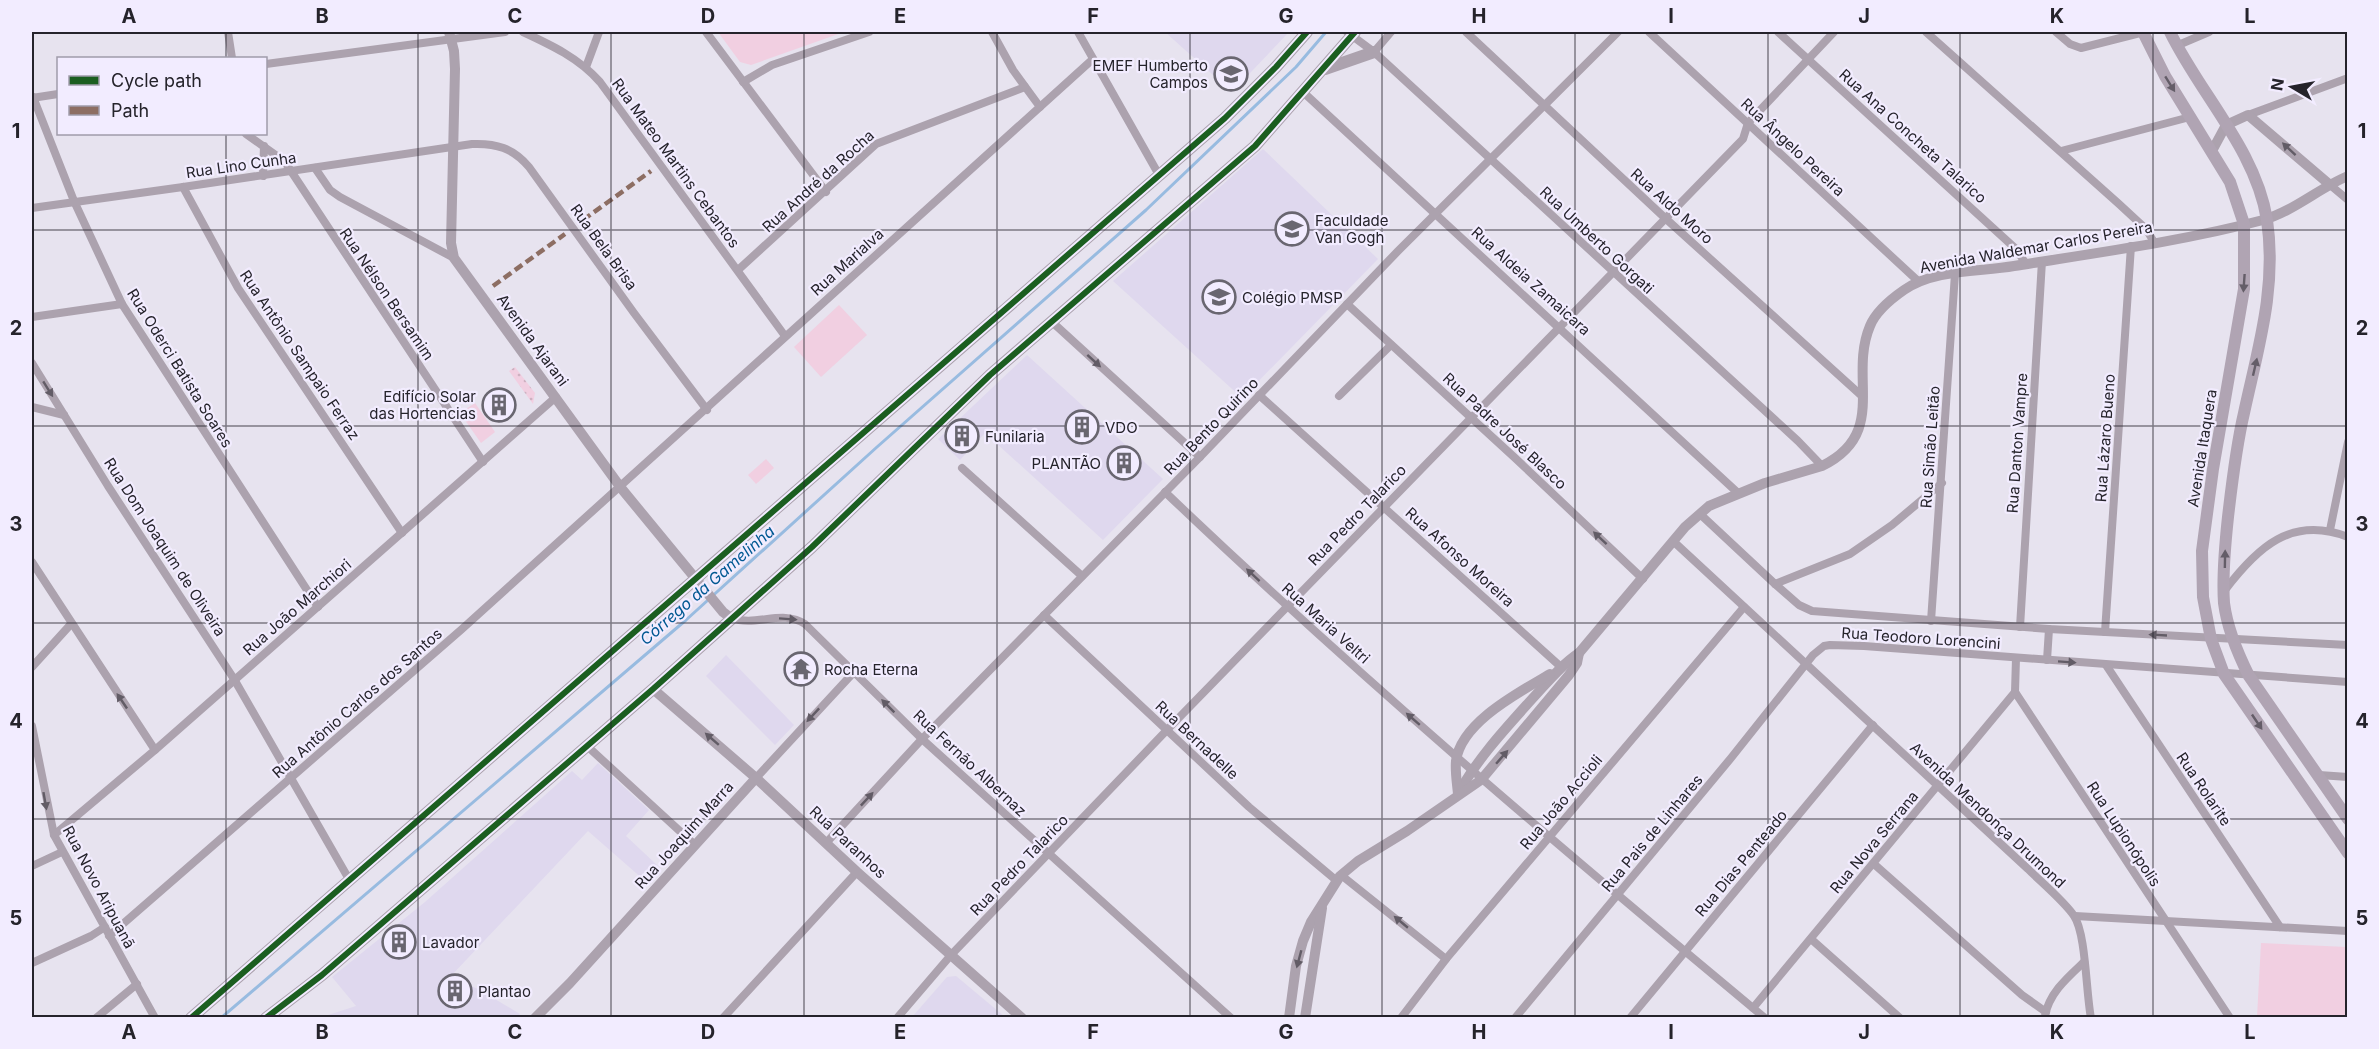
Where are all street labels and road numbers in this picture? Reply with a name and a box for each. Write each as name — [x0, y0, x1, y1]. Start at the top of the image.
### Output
street label: Rua Ana Concheta Talarico — [1835, 65, 1991, 207]
street label: Rua Mateo Martins Cebantos — [608, 74, 744, 252]
street label: Rua Ângelo Pereira — [1737, 94, 1849, 200]
street label: Rua André da Rocha — [758, 126, 878, 236]
street label: Rua Lino Cunha — [185, 148, 297, 182]
street label: Rua Aldo Moro — [1627, 164, 1717, 248]
street label: Rua Umberto Gorgati — [1536, 182, 1658, 298]
street label: Rua Bela Brisa — [566, 200, 642, 294]
street label: Avenida Waldemar Carlos Pereira — [1918, 217, 2154, 277]
street label: Rua Aldeia Zamaicara — [1468, 223, 1594, 339]
street label: Rua Nélson Bersamim — [336, 224, 438, 364]
street label: Rua Marialva — [807, 224, 887, 300]
street label: Rua Antônio Sampaio Ferraz — [236, 266, 364, 444]
street label: Rua Oderci Batista Soares — [123, 285, 237, 451]
street label: Avenida Ajarani — [493, 290, 573, 390]
street label: Rua Padre José Blasco — [1439, 369, 1571, 493]
street label: Rua Danton Vampre — [2003, 372, 2031, 514]
street label: Rua Bento Quirino — [1160, 373, 1262, 479]
street label: Rua Lázaro Bueno — [2091, 373, 2119, 503]
street label: Rua Simão Leitão — [1916, 385, 1944, 509]
street label: Avenida Itaquera — [2183, 388, 2221, 508]
street label: Rua Dom Joaquim de Oliveira — [100, 454, 230, 640]
street label: Rua Pedro Talarico — [1304, 460, 1410, 570]
street label: Rua Afonso Moreira — [1402, 503, 1518, 611]
street label: Rua João Marchiori — [239, 555, 355, 659]
street label: Rua Maria Veltri — [1278, 579, 1374, 667]
street label: Rua Teodoro Lorencini — [1841, 623, 2001, 653]
street label: Rua Antônio Carlos dos Santos — [268, 624, 446, 782]
street label: Rua Bernadelle — [1151, 697, 1243, 783]
street label: Rua Fernão Albernaz — [909, 706, 1031, 820]
street label: Avenida Mendonça Drumond — [1906, 738, 2070, 892]
street label: Rua Rolarite — [2172, 749, 2236, 829]
street label: Rua João Accioli — [1516, 751, 1606, 853]
street label: Rua Pais de Linhares — [1597, 770, 1707, 896]
street label: Rua Joaquim Marra — [631, 777, 737, 893]
street label: Rua Lupionópolis — [2083, 778, 2165, 890]
street label: Rua Nova Serrana — [1826, 787, 1922, 897]
street label: Rua Paranhos — [806, 802, 890, 882]
street label: Rua Dias Penteado — [1691, 806, 1791, 920]
street label: Rua Pedro Talarico — [966, 810, 1072, 920]
street label: Rua Novo Aripuanã — [59, 822, 139, 952]

